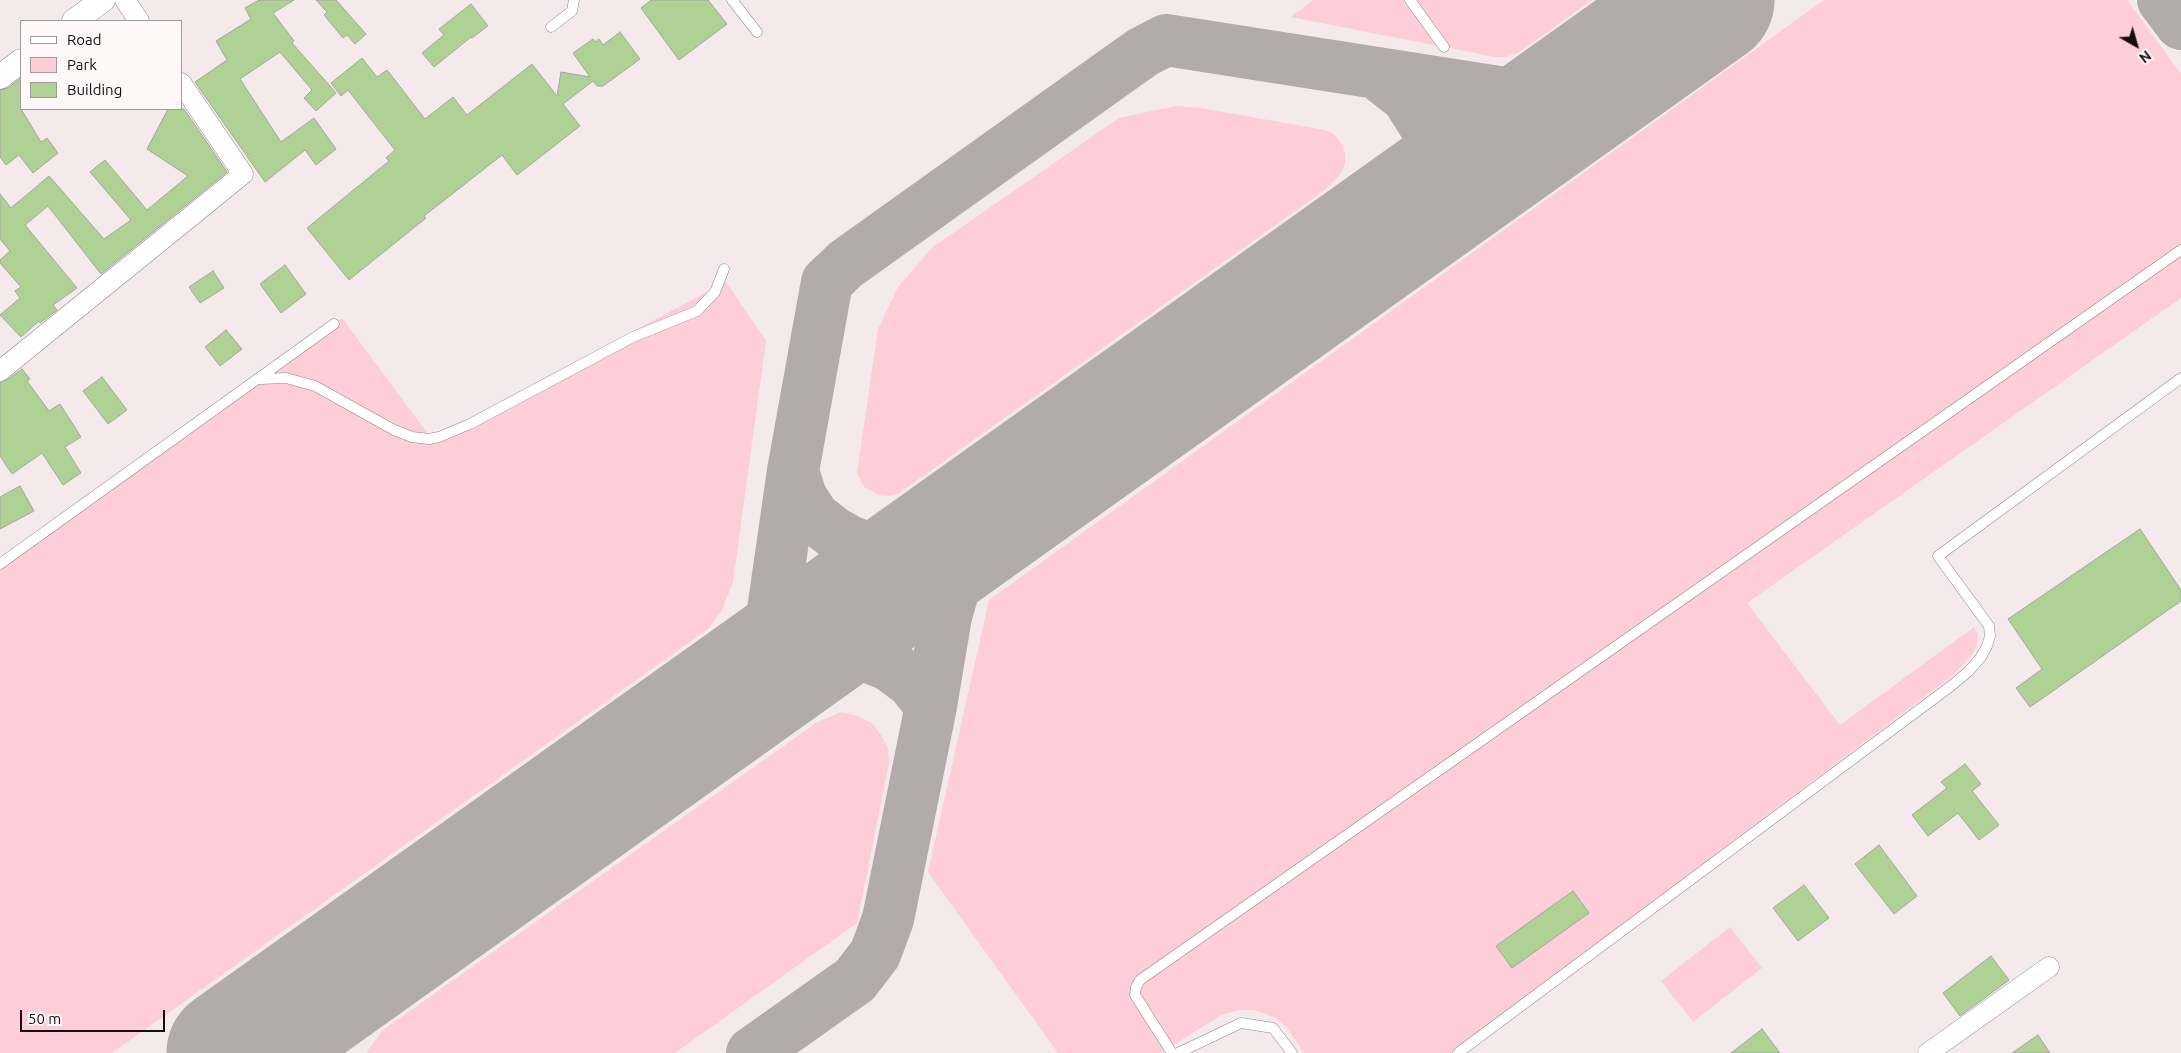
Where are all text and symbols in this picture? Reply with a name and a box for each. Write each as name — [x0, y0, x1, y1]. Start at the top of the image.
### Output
legend — [20, 20, 182, 110]
north arrow — [2111, 20, 2161, 70]
text: Road — [67, 31, 102, 48]
text: N — [2136, 47, 2154, 66]
text: Park — [67, 56, 97, 73]
text: Building — [67, 81, 122, 98]
scale bar — [22, 1000, 168, 1032]
text: 50 m — [28, 1010, 61, 1027]

